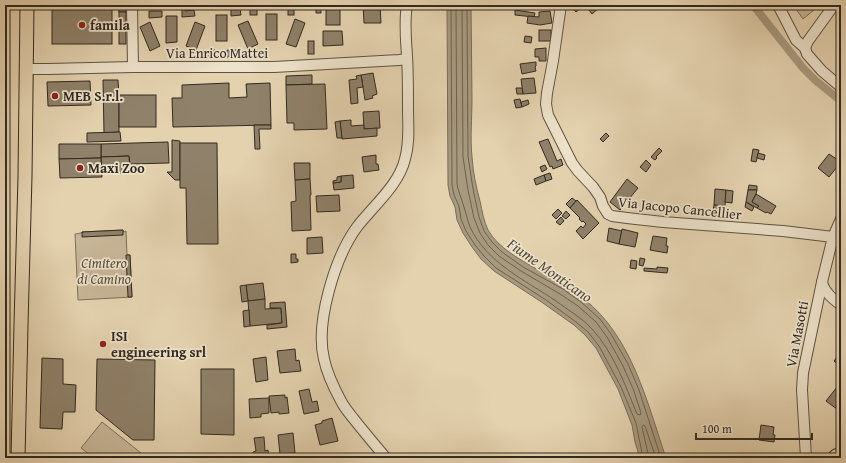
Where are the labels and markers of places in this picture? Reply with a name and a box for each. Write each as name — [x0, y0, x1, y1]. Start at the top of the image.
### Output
place label: famila — [90, 15, 131, 35]
marker: famila — [77, 20, 87, 30]
place label: MEB S.r.l. — [63, 86, 123, 106]
marker: MEB S.r.l. — [50, 91, 60, 101]
place label: Maxi Zoo — [88, 158, 145, 178]
marker: Maxi Zoo — [75, 163, 85, 173]
place label: ISI engineering srl — [111, 326, 207, 362]
marker: ISI engineering srl — [98, 339, 108, 349]

